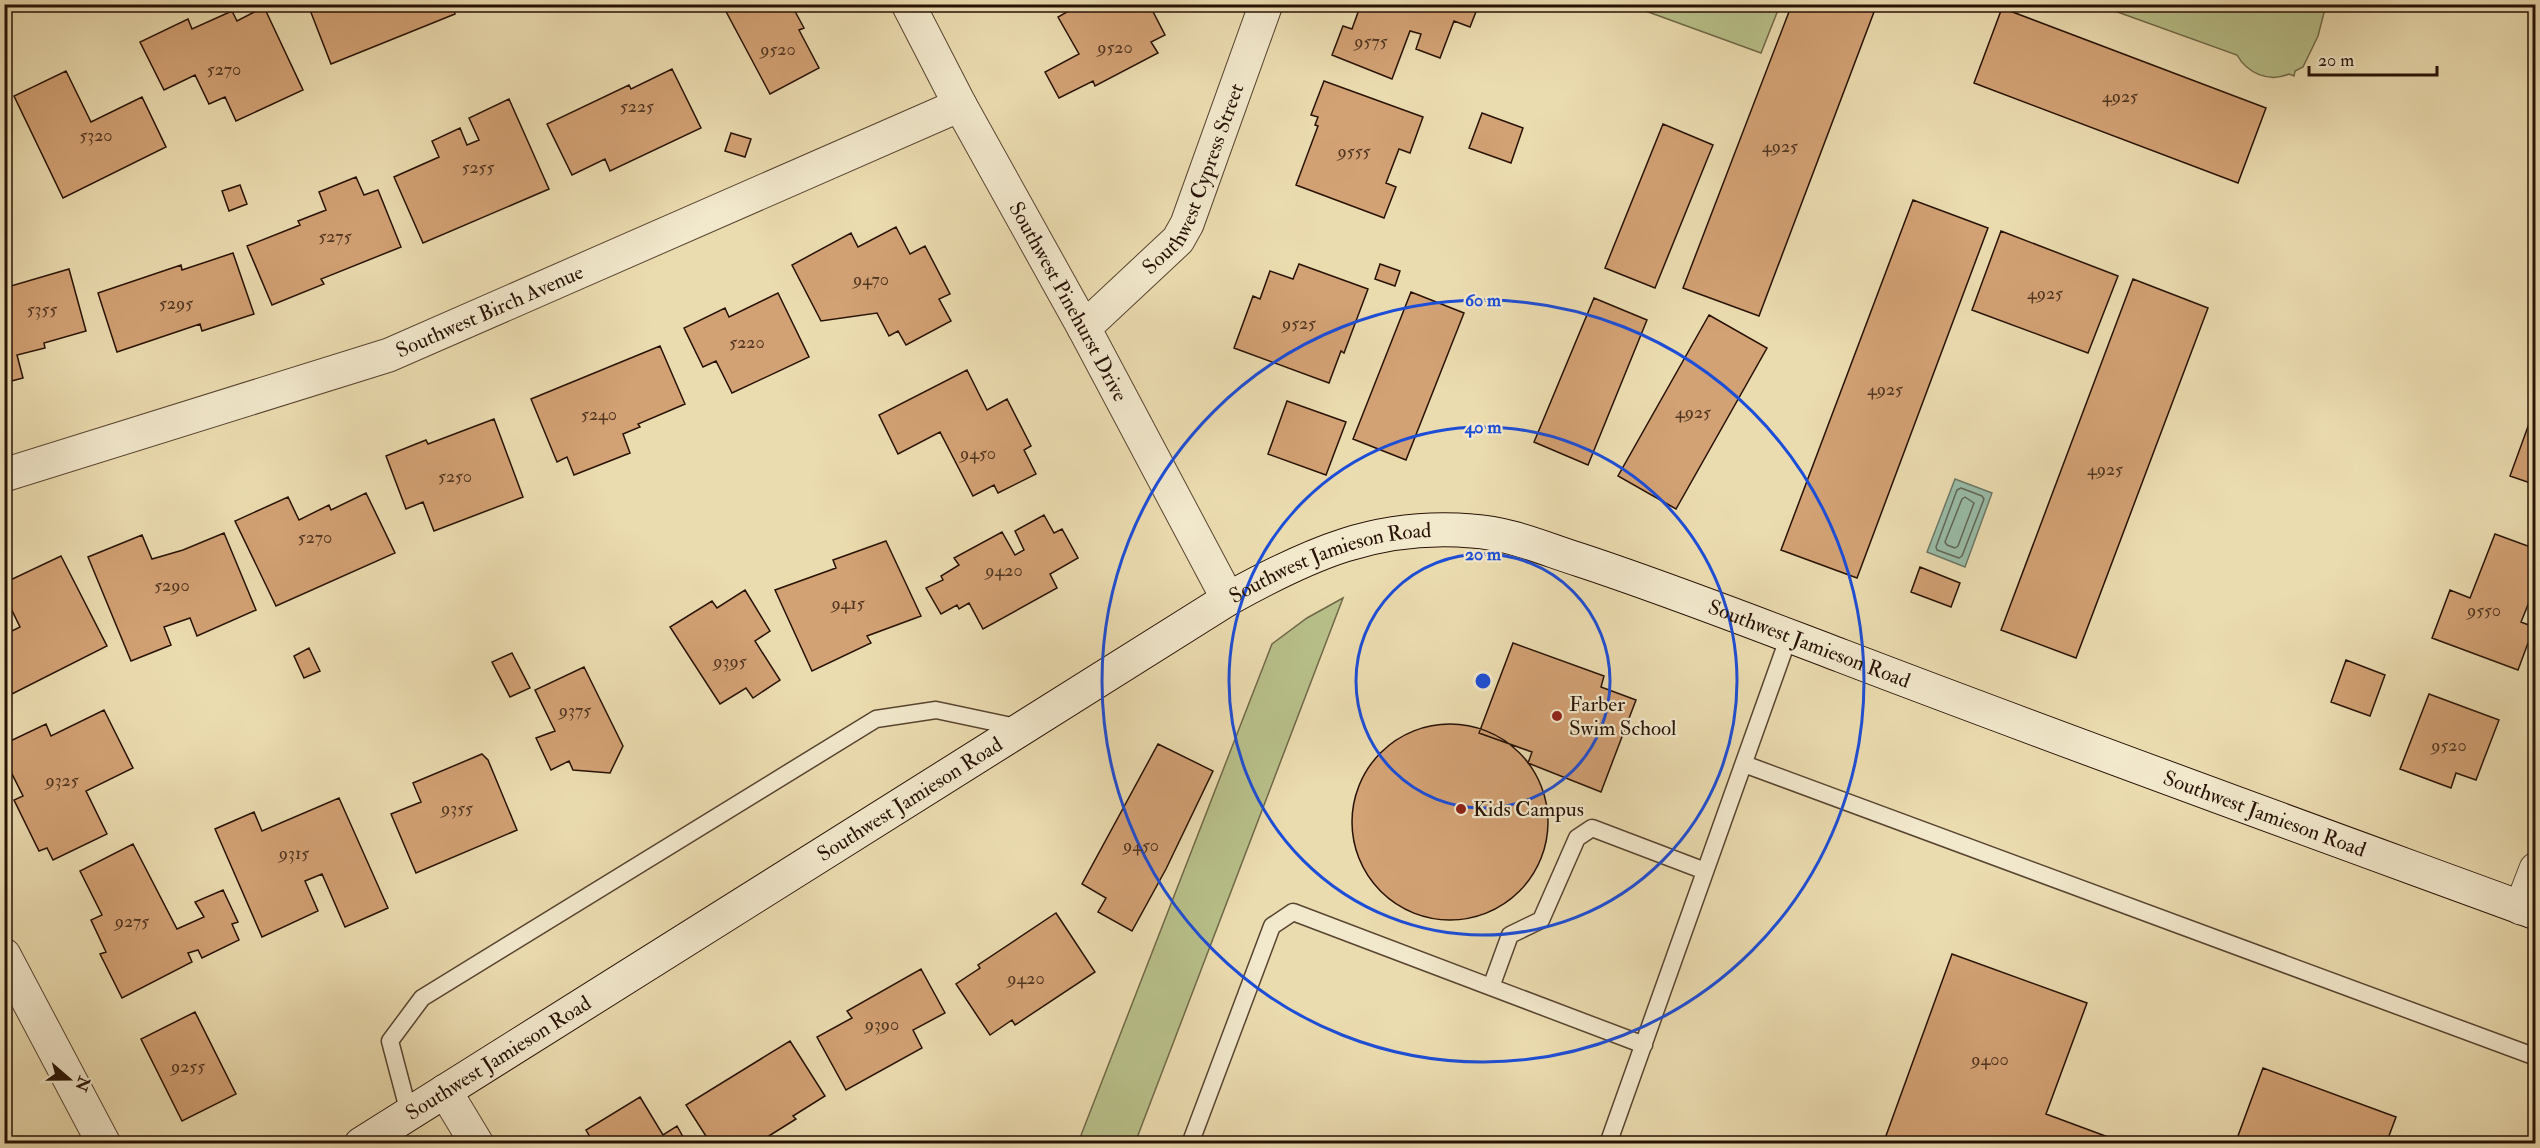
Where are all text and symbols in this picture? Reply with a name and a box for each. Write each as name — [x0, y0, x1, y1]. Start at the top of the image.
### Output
house number: 9575 — [1352, 30, 1388, 53]
house number: 9520 — [1095, 36, 1133, 59]
house number: 9520 — [758, 38, 796, 61]
scale bar — [2309, 39, 2436, 77]
text: 20 m — [2318, 49, 2354, 72]
house number: 5270 — [207, 58, 241, 81]
street label: Southwest Cypress Street — [1137, 80, 1250, 281]
house number: 4925 — [2102, 85, 2138, 108]
house number: 5225 — [620, 95, 654, 118]
house number: 5320 — [79, 124, 113, 147]
house number: 4925 — [1762, 135, 1798, 158]
house number: 9555 — [1336, 140, 1371, 163]
house number: 5255 — [462, 156, 494, 179]
street label: Southwest Pinehurst Drive — [1002, 197, 1134, 406]
house number: 5275 — [318, 225, 352, 248]
street label: Southwest Birch Avenue — [392, 258, 588, 364]
house number: 9470 — [851, 268, 889, 291]
house number: 4925 — [2027, 282, 2063, 305]
text: 60 m — [1465, 289, 1502, 312]
house number: 5295 — [159, 292, 193, 315]
house number: 5355 — [27, 298, 57, 321]
house number: 9525 — [1280, 312, 1316, 335]
house number: 5220 — [729, 331, 765, 354]
house number: 4925 — [1867, 378, 1903, 401]
house number: 4925 — [1675, 401, 1711, 424]
house number: 5240 — [581, 403, 617, 426]
text: 40 m — [1464, 416, 1502, 439]
house number: 9450 — [958, 442, 996, 465]
house number: 4925 — [2087, 458, 2123, 481]
house number: 5250 — [438, 465, 472, 488]
street label: Southwest Jamieson Road — [1224, 517, 1433, 610]
house number: 5270 — [298, 526, 332, 549]
text: 20 m — [1465, 543, 1502, 566]
house number: 9420 — [983, 559, 1023, 582]
house number: 5290 — [154, 574, 190, 597]
house number: 9415 — [829, 592, 865, 615]
street label: Southwest Jamieson Road — [1704, 594, 1915, 695]
house number: 9550 — [2465, 599, 2501, 622]
house number: 9395 — [711, 650, 747, 673]
centre of rings — [1473, 671, 1493, 691]
place label: Farber Swim School — [1569, 691, 1677, 742]
house number: 9375 — [557, 699, 591, 722]
marker: Farber Swim School — [1550, 709, 1564, 723]
street label: Southwest Jamieson Road — [812, 731, 1008, 868]
house number: 9520 — [2429, 734, 2467, 757]
street label: Southwest Jamieson Road — [2159, 765, 2370, 864]
house number: 9325 — [43, 769, 79, 792]
place label: Kids Campus — [1473, 796, 1584, 823]
house number: 9355 — [439, 797, 473, 820]
marker: Kids Campus — [1454, 802, 1468, 816]
house number: 9450 — [1121, 834, 1159, 857]
house number: 9315 — [277, 842, 309, 865]
house number: 9275 — [113, 910, 149, 933]
house number: 9420 — [1005, 967, 1045, 990]
street label: Southwest Jamieson Road — [401, 989, 597, 1127]
house number: 9390 — [863, 1013, 899, 1036]
house number: 9400 — [1969, 1048, 2009, 1071]
north arrow — [39, 1049, 99, 1109]
house number: 9255 — [169, 1055, 205, 1078]
text: N — [70, 1073, 94, 1095]

